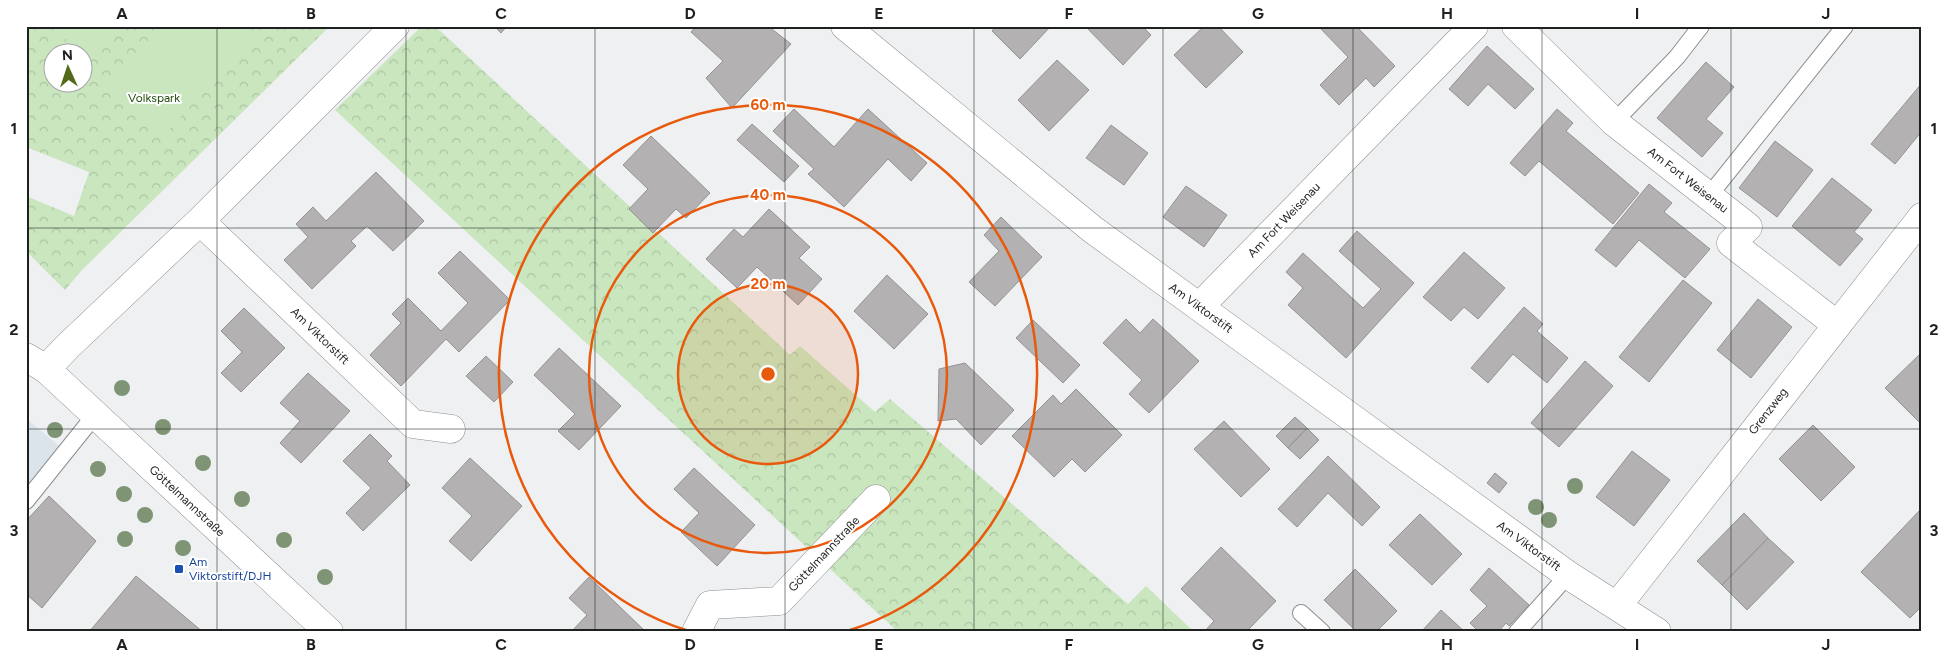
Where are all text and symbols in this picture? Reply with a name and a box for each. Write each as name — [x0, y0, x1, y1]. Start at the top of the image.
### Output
text: A — [116, 4, 128, 23]
text: B — [306, 4, 316, 23]
text: C — [495, 4, 507, 23]
text: D — [684, 4, 696, 23]
text: E — [874, 4, 884, 23]
text: F — [1065, 4, 1074, 23]
text: G — [1252, 4, 1264, 23]
text: H — [1441, 4, 1453, 23]
text: I — [1635, 4, 1639, 23]
text: J — [1822, 4, 1830, 23]
north arrow — [42, 42, 92, 92]
text: N — [61, 47, 73, 64]
park label: Volkspark — [128, 91, 180, 105]
text: 60 m — [750, 96, 786, 114]
text: 1 — [11, 119, 17, 138]
text: 1 — [1931, 119, 1937, 138]
street label: Am Fort Weisenau — [1645, 144, 1731, 216]
street label: Am Fort Weisenau — [1245, 180, 1323, 260]
text: 40 m — [750, 186, 786, 204]
text: 20 m — [750, 275, 786, 293]
street label: Am Viktorstift — [1166, 280, 1236, 336]
street label: Am Viktorstift — [288, 305, 352, 368]
text: 2 — [9, 320, 19, 339]
text: 2 — [1929, 320, 1939, 339]
centre of rings — [759, 365, 777, 383]
street label: Grenzweg — [1745, 385, 1791, 437]
street label: Göttelmannstraße — [147, 463, 228, 540]
street label: Göttelmannstraße — [786, 513, 863, 594]
street label: Am Viktorstift — [1494, 518, 1564, 574]
text: 3 — [10, 521, 19, 540]
text: 3 — [1930, 521, 1939, 540]
place label: Am Viktorstift/DJH — [189, 555, 271, 583]
marker: Am Viktorstift/DJH — [173, 563, 185, 575]
text: A — [116, 635, 128, 654]
text: B — [306, 635, 316, 654]
text: C — [495, 635, 507, 654]
text: D — [684, 635, 696, 654]
text: E — [874, 635, 884, 654]
text: F — [1065, 635, 1074, 654]
text: G — [1252, 635, 1264, 654]
text: H — [1441, 635, 1453, 654]
text: I — [1635, 635, 1639, 654]
text: J — [1822, 635, 1830, 654]

